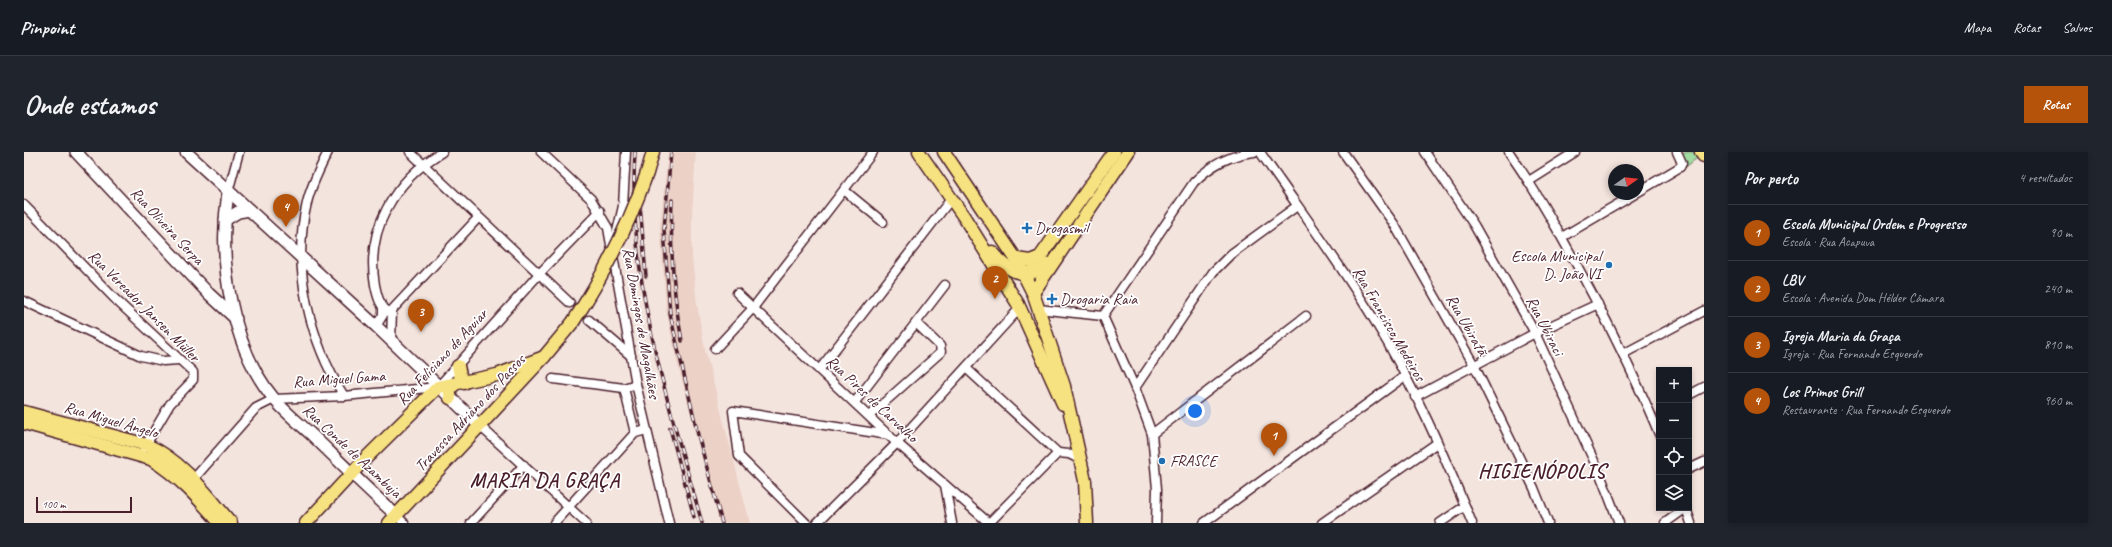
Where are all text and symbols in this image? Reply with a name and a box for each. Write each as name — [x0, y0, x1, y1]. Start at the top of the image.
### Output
text: Pinpoint — [20, 16, 74, 40]
text: Mapa — [1964, 19, 1991, 36]
text: Rotas — [2013, 19, 2041, 36]
text: Salvos — [2063, 19, 2092, 36]
button: Rotas — [2024, 86, 2088, 123]
text: Onde estamos — [24, 87, 156, 122]
north arrow — [1608, 164, 1644, 200]
text: Por perto — [1744, 168, 1798, 189]
text: 4 resultados — [2019, 170, 2072, 186]
street label: Rua Oliveira Serpa — [126, 183, 209, 270]
pin: 4 — [273, 194, 299, 227]
text: Escola Municipal Ordem e Progresso — [1782, 215, 1966, 234]
place label: Drogasmil — [1035, 218, 1091, 238]
marker: Drogasmil — [1022, 223, 1032, 233]
text: 1 — [1754, 225, 1760, 241]
text: 90 m — [2050, 225, 2072, 241]
text: Escola · Rua Acapuva — [1782, 234, 1874, 250]
street label: Rua Vereador Jansen Müller — [84, 246, 205, 367]
street label: Rua Domingos de Magalhães — [618, 246, 664, 401]
place label: Escola Municipal D. João VI — [1511, 246, 1605, 284]
marker: Escola Municipal D. João VI — [1604, 260, 1614, 270]
street label: Rua Francisco Medeiros — [1348, 263, 1431, 386]
pin: 2 — [982, 266, 1008, 299]
text: LBV — [1782, 271, 1803, 290]
text: 2 — [1754, 281, 1760, 297]
text: 240 m — [2044, 281, 2072, 297]
place label: Drogaria Raia — [1060, 289, 1138, 309]
text: Escola · Avenida Dom Hélder Câmara — [1782, 290, 1944, 306]
street label: Rua Ubiratã — [1441, 291, 1493, 361]
street label: Rua Ubiraci — [1522, 293, 1569, 361]
marker: Drogaria Raia — [1047, 294, 1057, 304]
pin: 3 — [408, 299, 434, 332]
street label: Rua Feliciano de Aguiar — [392, 304, 493, 409]
text: Igreja Maria da Graça — [1782, 327, 1900, 346]
text: 3 — [1754, 337, 1760, 353]
text: 810 m — [2044, 337, 2072, 353]
text: Igreja · Rua Fernando Esquerdo — [1782, 346, 1922, 362]
street label: Travessa Adriano dos Passos — [410, 349, 531, 476]
street label: Rua Pires de Carvalho — [822, 351, 924, 448]
street label: Rua Miguel Gama — [292, 366, 387, 392]
map controls — [1656, 367, 1692, 511]
button: + — [1656, 367, 1692, 403]
text: Los Primos Grill — [1782, 383, 1862, 402]
text: 4 — [1754, 393, 1760, 409]
text: 960 m — [2044, 393, 2072, 409]
street label: Rua Miguel Ângelo — [62, 397, 162, 444]
street label: Rua Conde de Azambuja — [298, 400, 407, 503]
your location — [1185, 401, 1205, 421]
text: Restaurante · Rua Fernando Esquerdo — [1782, 402, 1950, 418]
button: − — [1656, 403, 1692, 439]
pin: 1 — [1261, 423, 1287, 456]
button: locate — [1656, 439, 1692, 475]
place label: FRASCE — [1170, 451, 1219, 471]
marker: FRASCE — [1157, 456, 1167, 466]
district label: HIGIENÓPOLIS — [1478, 459, 1610, 484]
district label: MARIA DA GRAÇA — [470, 468, 621, 493]
button: layers — [1656, 475, 1692, 511]
scale bar — [36, 495, 132, 514]
text: 100 m — [42, 497, 66, 511]

